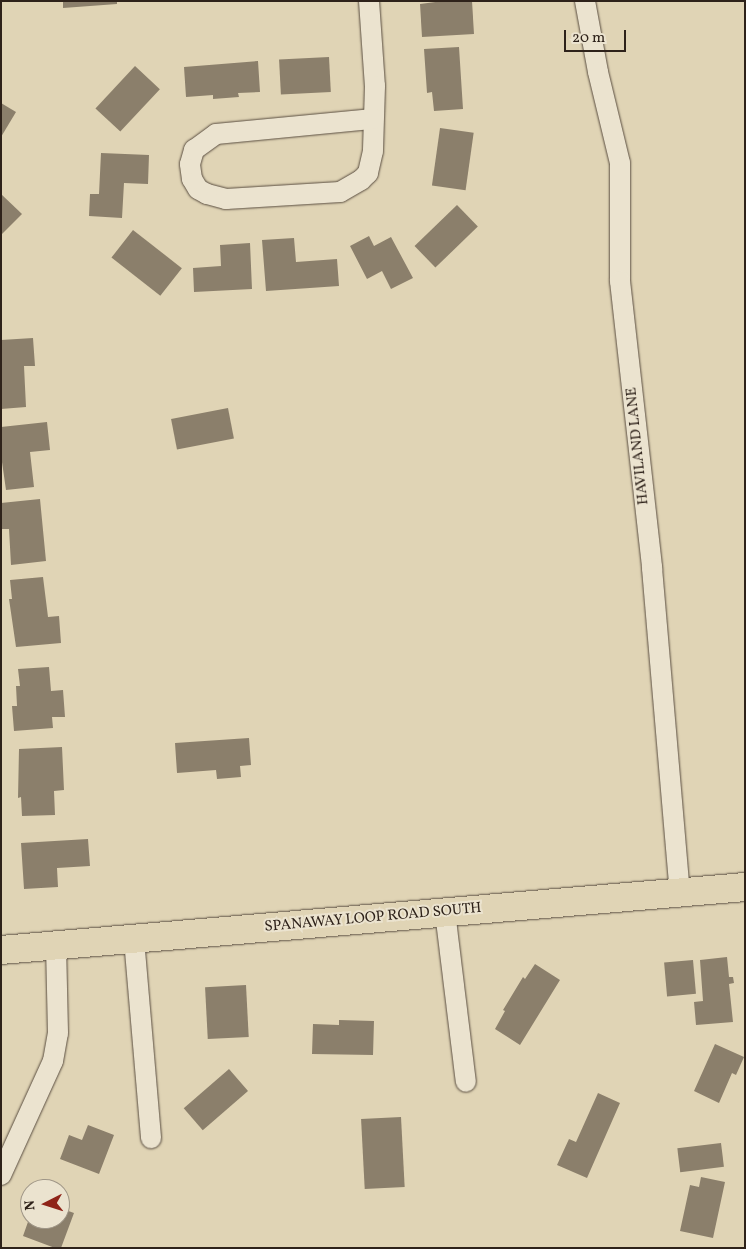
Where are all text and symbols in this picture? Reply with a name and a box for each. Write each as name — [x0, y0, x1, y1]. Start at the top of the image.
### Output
scale bar — [566, 20, 628, 52]
text: 20 m — [572, 28, 605, 49]
street label: HAVILAND LANE — [623, 386, 653, 506]
street label: SPANAWAY LOOP ROAD SOUTH — [263, 900, 483, 936]
north arrow — [20, 1179, 70, 1229]
text: N — [21, 1199, 40, 1211]

